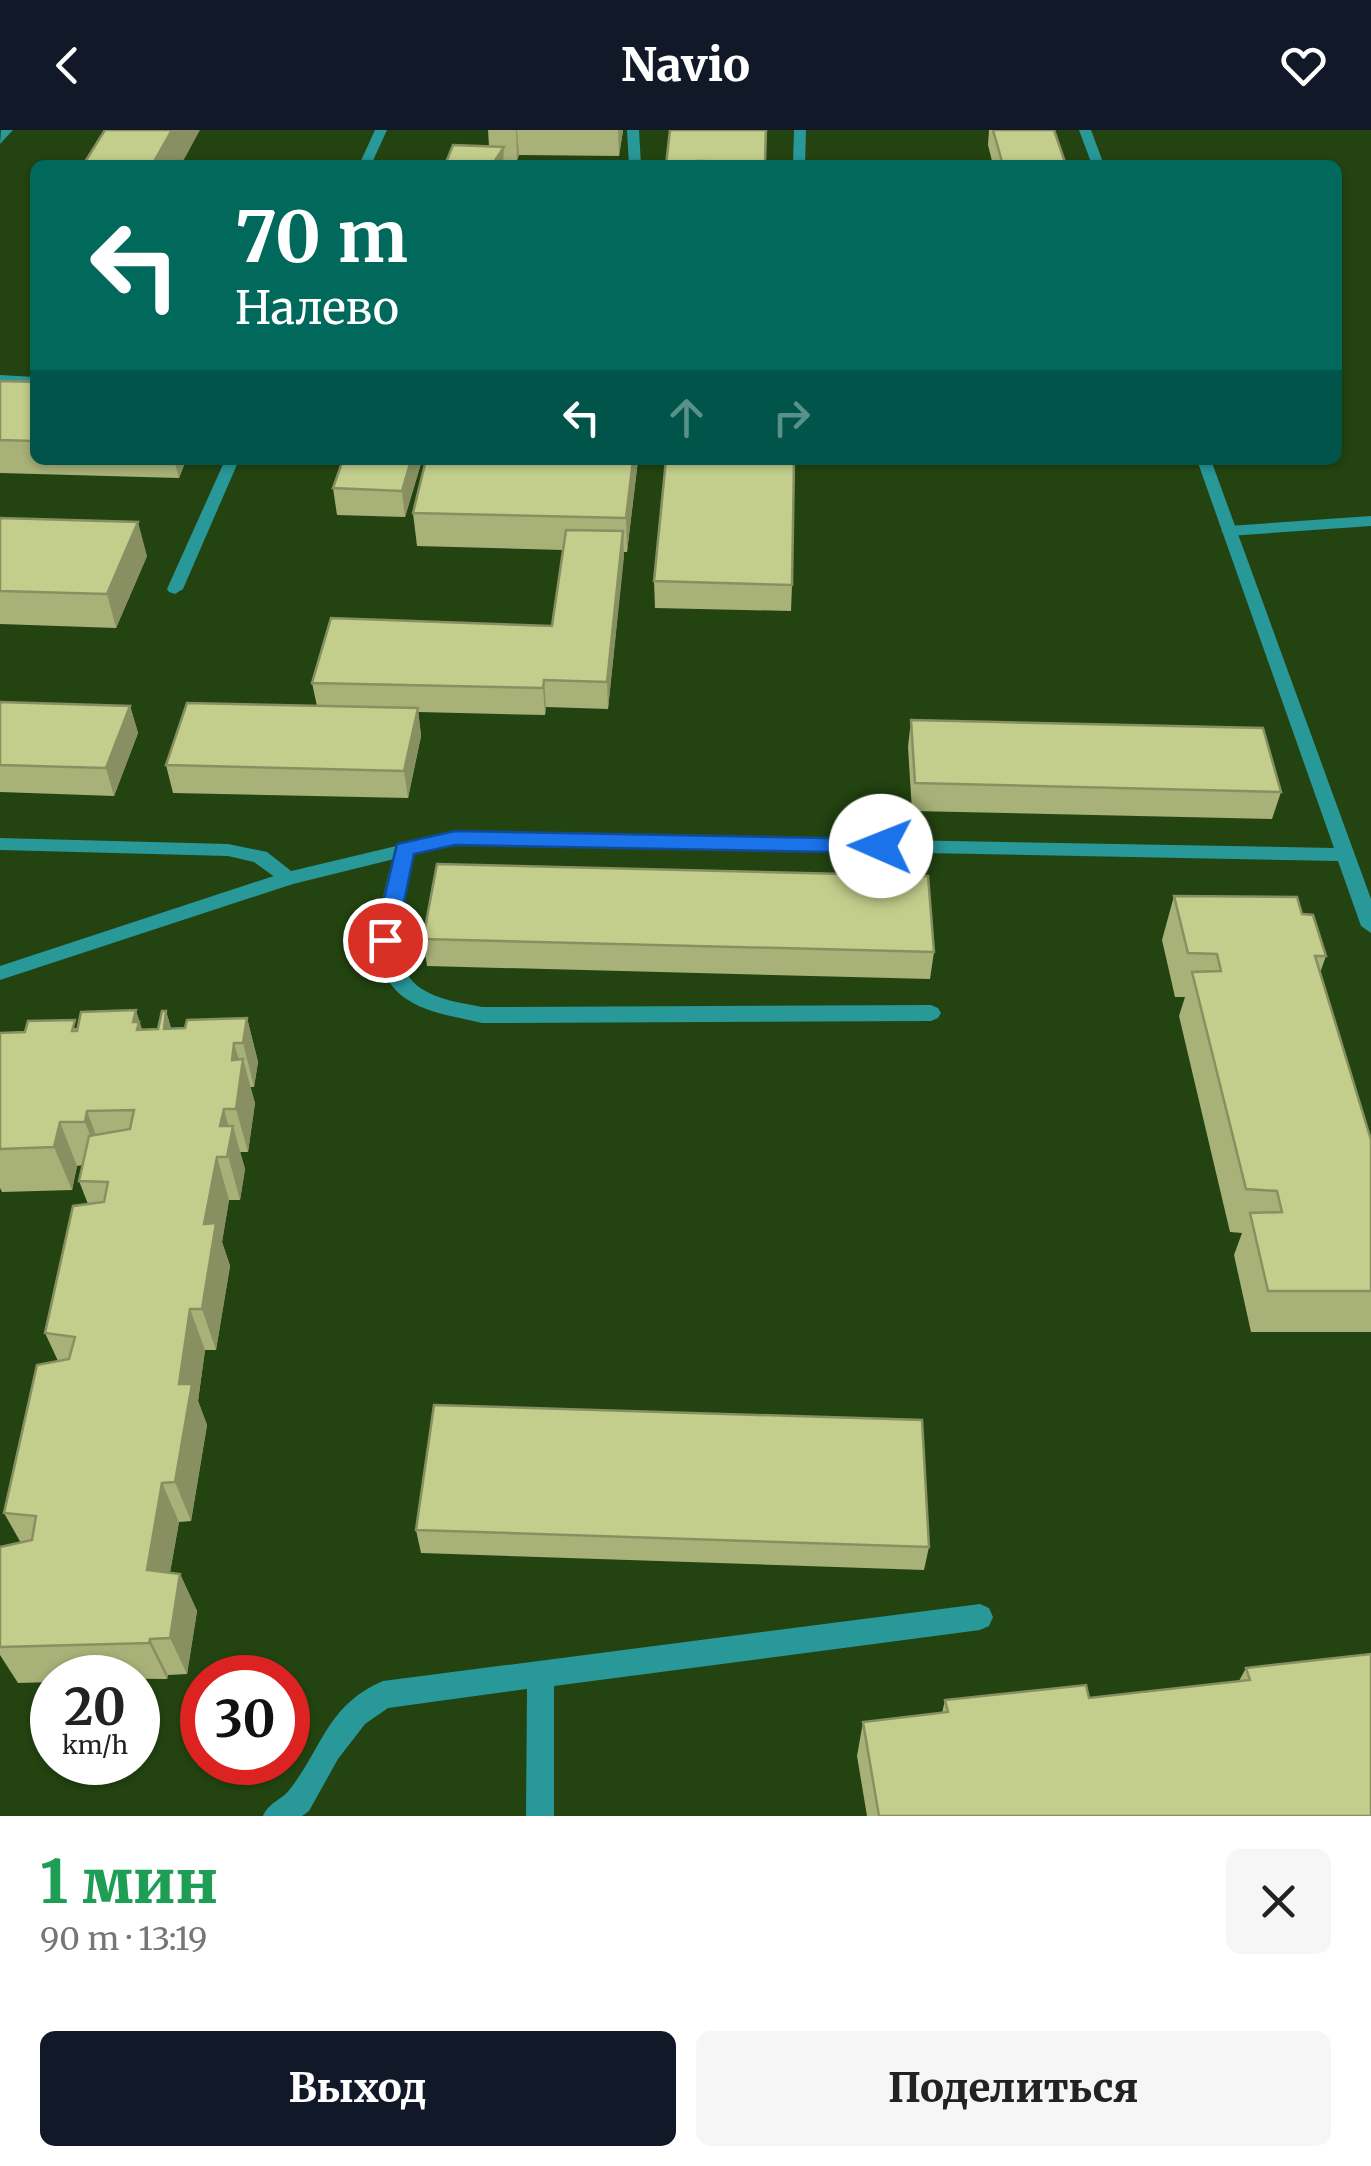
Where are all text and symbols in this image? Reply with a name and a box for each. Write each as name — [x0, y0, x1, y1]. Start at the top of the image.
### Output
text: Navio — [621, 37, 750, 93]
icon: back — [40, 38, 95, 93]
icon: heart — [1276, 38, 1331, 93]
text: 70 m — [235, 193, 408, 281]
icon: left — [70, 200, 200, 330]
text: Налево — [235, 280, 399, 336]
icon: left — [554, 390, 609, 445]
icon: ahead — [659, 390, 714, 445]
icon: right — [764, 390, 819, 445]
position arrow — [829, 794, 933, 898]
pin — [343, 898, 428, 983]
icon: arrive — [358, 913, 413, 968]
speed limit sign: 30 — [180, 1655, 310, 1785]
text: 20 — [64, 1676, 126, 1739]
text: km/h — [62, 1729, 128, 1761]
text: 1 мин — [40, 1844, 218, 1919]
button: close — [1226, 1849, 1331, 1954]
text: 90 m · 13:19 — [40, 1919, 207, 1959]
button: Выход — [40, 2031, 676, 2146]
button: Поделиться — [696, 2031, 1331, 2146]

